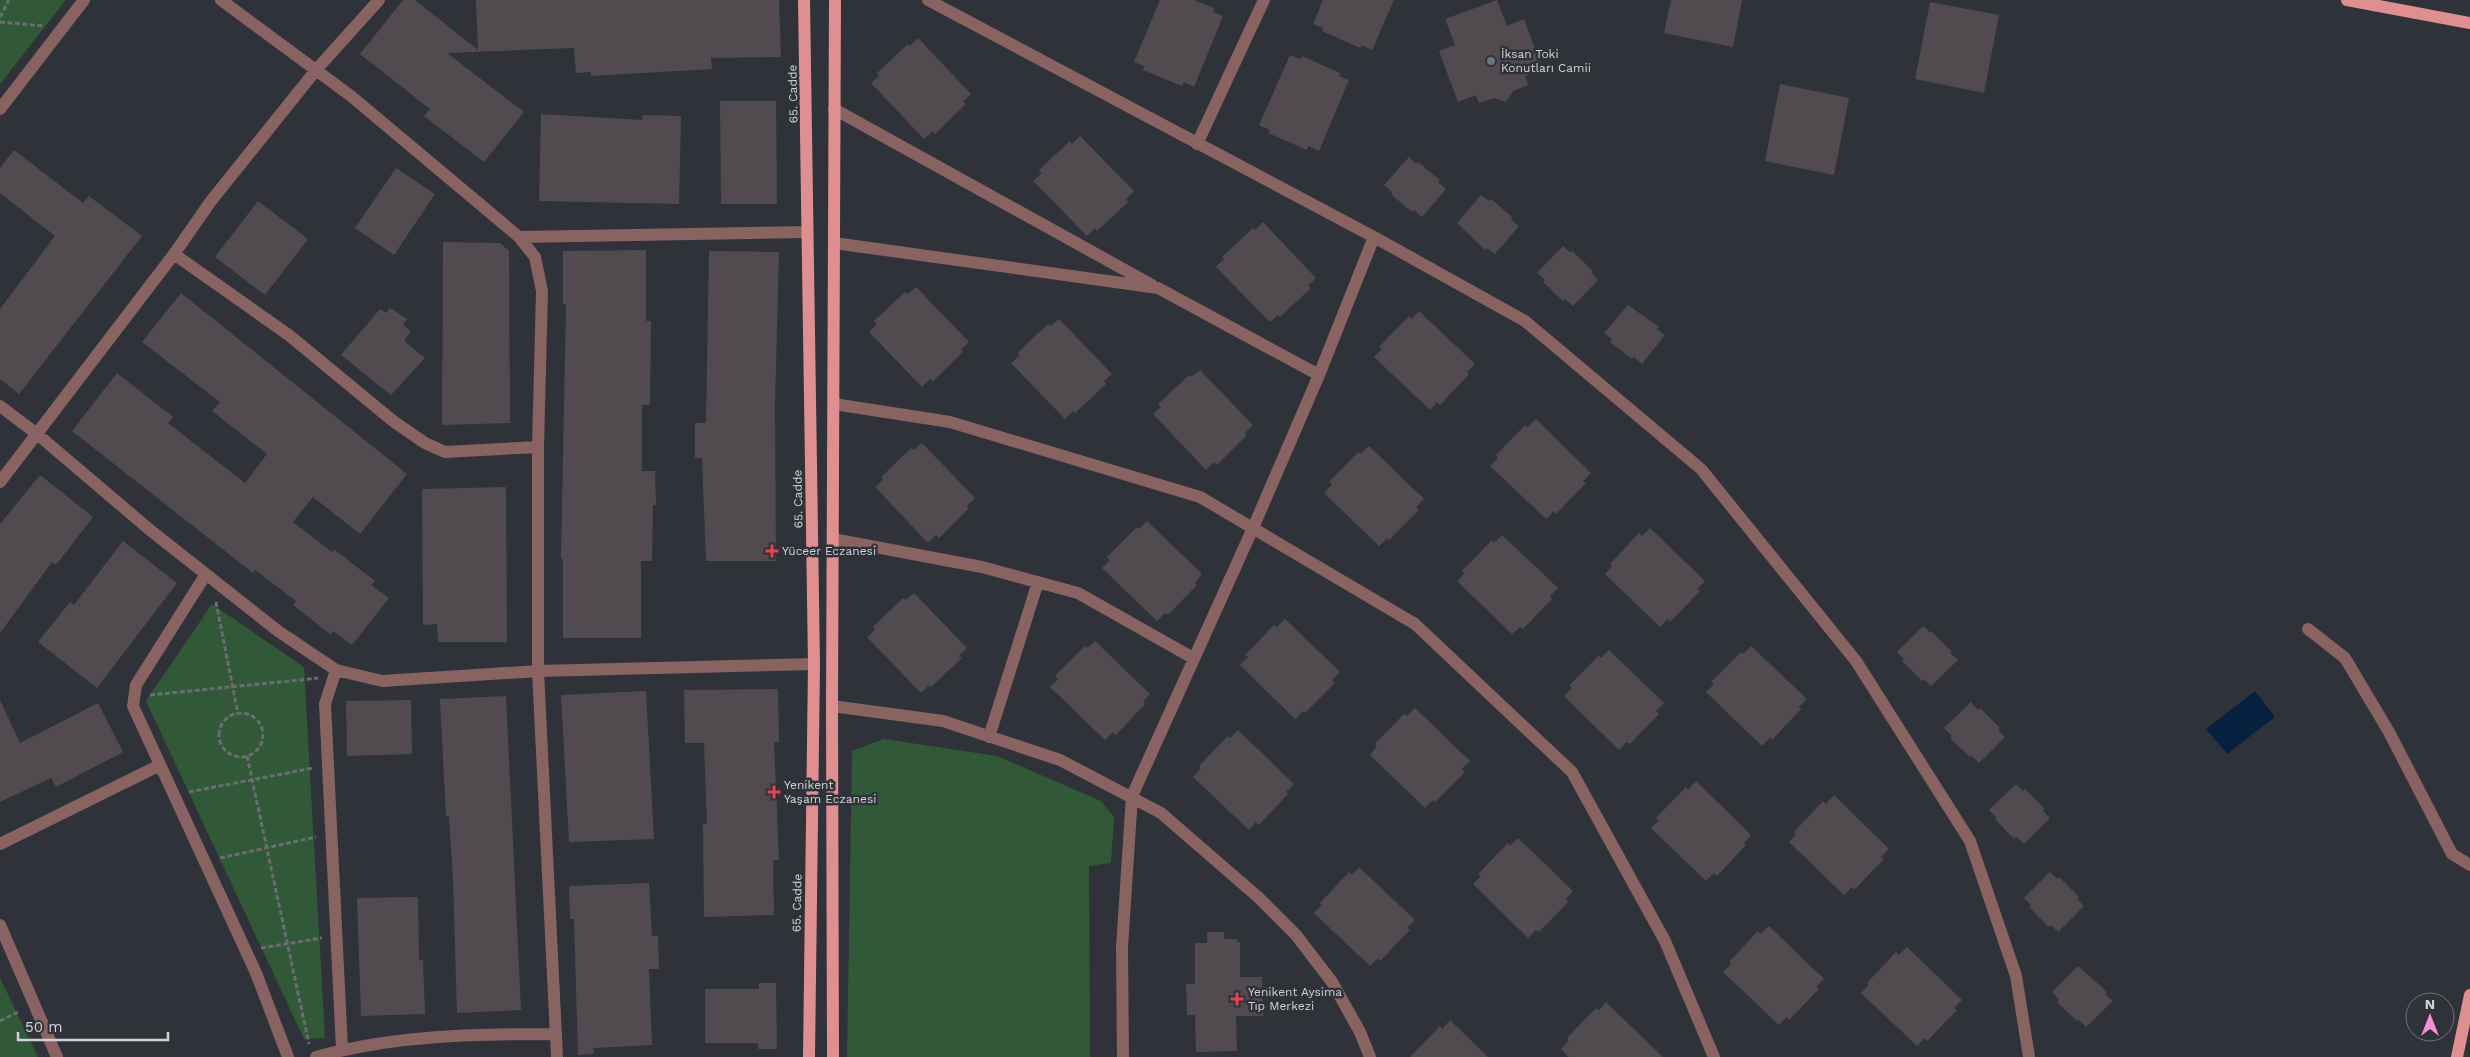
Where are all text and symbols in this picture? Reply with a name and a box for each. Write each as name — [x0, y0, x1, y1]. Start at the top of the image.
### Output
place label: İksan Toki Konutları Camii — [1501, 47, 1591, 75]
marker: İksan Toki Konutları Camii — [1485, 55, 1497, 67]
street label: 65. Cadde — [785, 65, 801, 123]
street label: 65. Cadde — [790, 470, 806, 528]
place label: Yüceer Eczanesi — [782, 544, 876, 558]
marker: Yüceer Eczanesi — [766, 545, 778, 557]
place label: Yenikent Yaşam Eczanesi — [784, 778, 876, 806]
marker: Yenikent Yaşam Eczanesi — [768, 786, 780, 798]
street label: 65. Cadde — [789, 874, 805, 932]
place label: Yenikent Aysima Tıp Merkezi — [1248, 985, 1342, 1013]
marker: Yenikent Aysima Tıp Merkezi — [1230, 992, 1244, 1006]
north arrow — [2405, 992, 2455, 1042]
text: N — [2425, 996, 2435, 1012]
scale bar — [18, 1010, 168, 1042]
text: 50 m — [25, 1018, 62, 1036]

